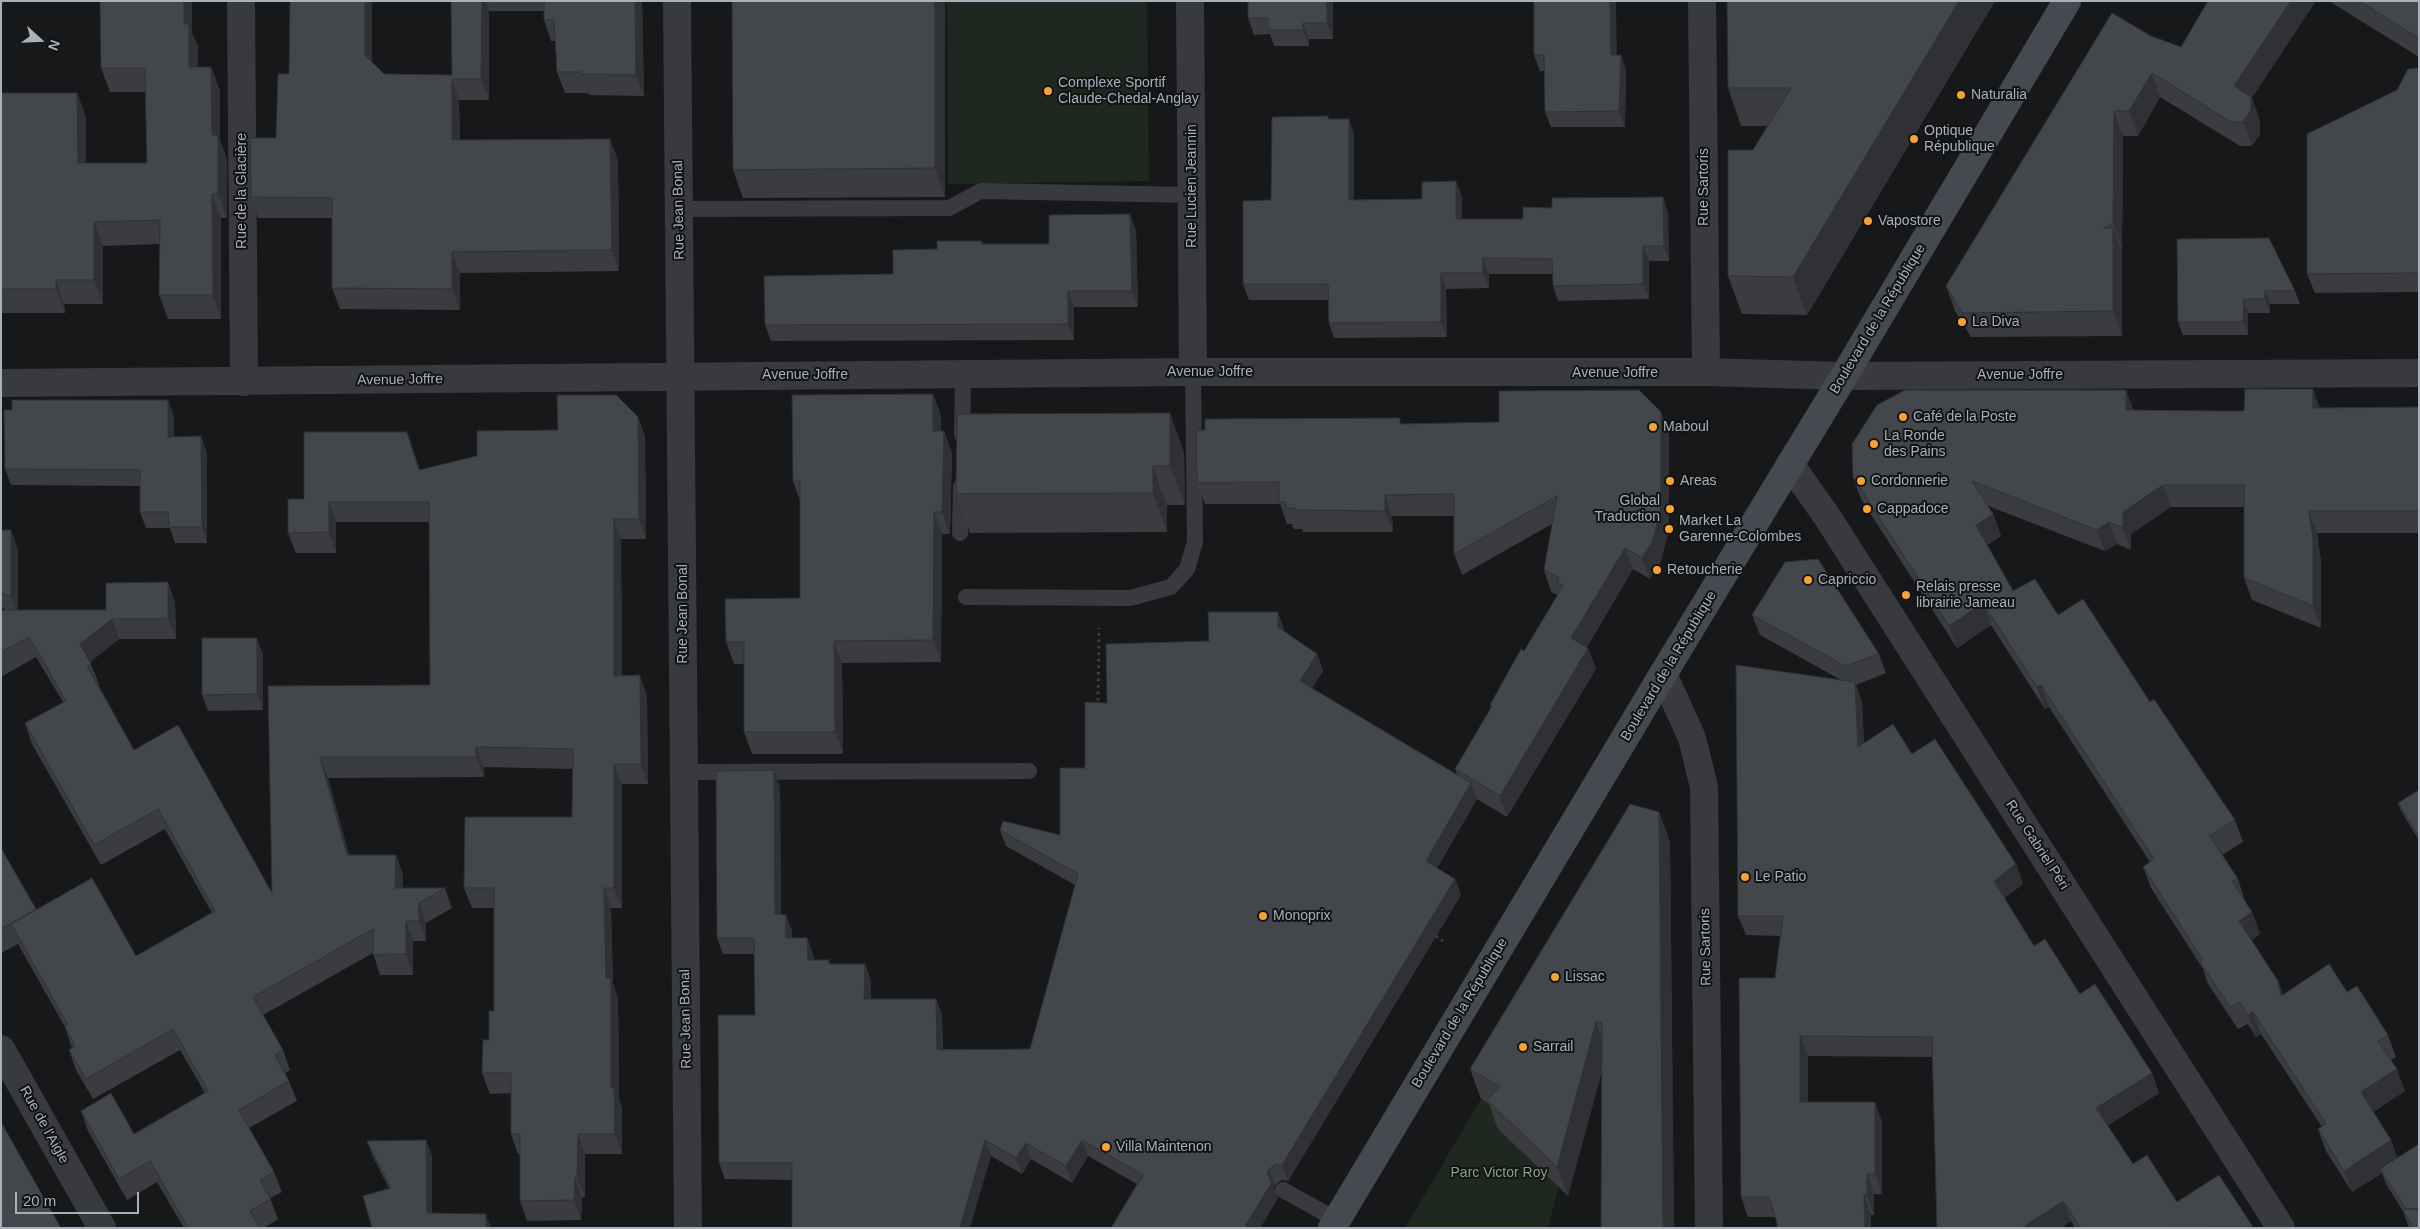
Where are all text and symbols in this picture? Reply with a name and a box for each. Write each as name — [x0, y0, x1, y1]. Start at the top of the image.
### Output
north arrow — [15, 15, 65, 65]
text: N — [45, 38, 63, 53]
place label: Complexe Sportif Claude-Chedal-Anglay — [1058, 75, 1199, 108]
marker: Complexe Sportif Claude-Chedal-Anglay — [1042, 85, 1054, 97]
place label: Naturalia — [1971, 87, 2027, 103]
marker: Naturalia — [1955, 89, 1967, 101]
place label: Optique République — [1924, 123, 1995, 156]
street label: Rue Lucien Jeannin — [1184, 124, 1200, 248]
street label: Rue de la Glacière — [234, 133, 250, 249]
marker: Optique République — [1908, 133, 1920, 145]
street label: Rue Sartoris — [1696, 148, 1712, 226]
street label: Rue Jean Bonal — [670, 160, 688, 260]
place label: Vapostore — [1878, 213, 1941, 229]
marker: Vapostore — [1862, 215, 1874, 227]
street label: Boulevard de la République — [1827, 241, 1929, 397]
place label: La Diva — [1972, 314, 2019, 330]
marker: La Diva — [1956, 316, 1968, 328]
street label: Avenue Joffre — [1167, 364, 1253, 380]
street label: Avenue Joffre — [1572, 365, 1658, 381]
street label: Avenue Joffre — [762, 367, 848, 383]
street label: Avenue Joffre — [1977, 367, 2063, 383]
street label: Avenue Joffre — [357, 371, 443, 389]
place label: Café de la Poste — [1913, 409, 2017, 425]
marker: Café de la Poste — [1897, 411, 1909, 423]
place label: Maboul — [1663, 419, 1709, 435]
marker: Maboul — [1647, 421, 1659, 433]
place label: La Ronde des Pains — [1884, 428, 1945, 461]
marker: La Ronde des Pains — [1868, 438, 1880, 450]
place label: Areas — [1680, 473, 1717, 489]
place label: Cordonnerie — [1871, 473, 1948, 489]
marker: Areas — [1664, 475, 1676, 487]
marker: Cordonnerie — [1855, 475, 1867, 487]
place label: Global Traduction — [1594, 493, 1660, 526]
place label: Cappadoce — [1877, 501, 1949, 517]
marker: Global Traduction — [1664, 503, 1676, 515]
marker: Cappadoce — [1861, 503, 1873, 515]
place label: Market La Garenne-Colombes — [1679, 513, 1801, 546]
marker: Market La Garenne-Colombes — [1663, 523, 1675, 535]
place label: Retoucherie — [1667, 562, 1742, 578]
street label: Rue Jean Bonal — [675, 564, 691, 664]
marker: Retoucherie — [1651, 564, 1663, 576]
place label: Capriccio — [1818, 572, 1876, 588]
marker: Capriccio — [1802, 574, 1814, 586]
place label: Relais presse librairie Jameau — [1916, 579, 2015, 612]
street label: Boulevard de la République — [1618, 588, 1720, 744]
marker: Relais presse librairie Jameau — [1900, 589, 1912, 601]
street label: Rue Gabriel Péri — [2002, 797, 2072, 893]
place label: Le Patio — [1755, 869, 1806, 885]
marker: Le Patio — [1739, 871, 1751, 883]
place label: Monoprix — [1273, 908, 1331, 924]
street label: Rue Sartoris — [1697, 908, 1715, 986]
marker: Monoprix — [1257, 910, 1269, 922]
street label: Boulevard de la République — [1409, 935, 1511, 1091]
street label: Rue Jean Bonal — [677, 969, 695, 1069]
place label: Lissac — [1565, 969, 1605, 985]
marker: Lissac — [1549, 971, 1561, 983]
place label: Sarrail — [1533, 1039, 1573, 1055]
marker: Sarrail — [1517, 1041, 1529, 1053]
street label: Rue de l'Aigle — [16, 1083, 72, 1167]
place label: Villa Maintenon — [1116, 1139, 1211, 1155]
marker: Villa Maintenon — [1100, 1141, 1112, 1153]
park label: Parc Victor Roy — [1451, 1165, 1547, 1181]
scale bar — [18, 1182, 141, 1214]
text: 20 m — [23, 1192, 56, 1209]

